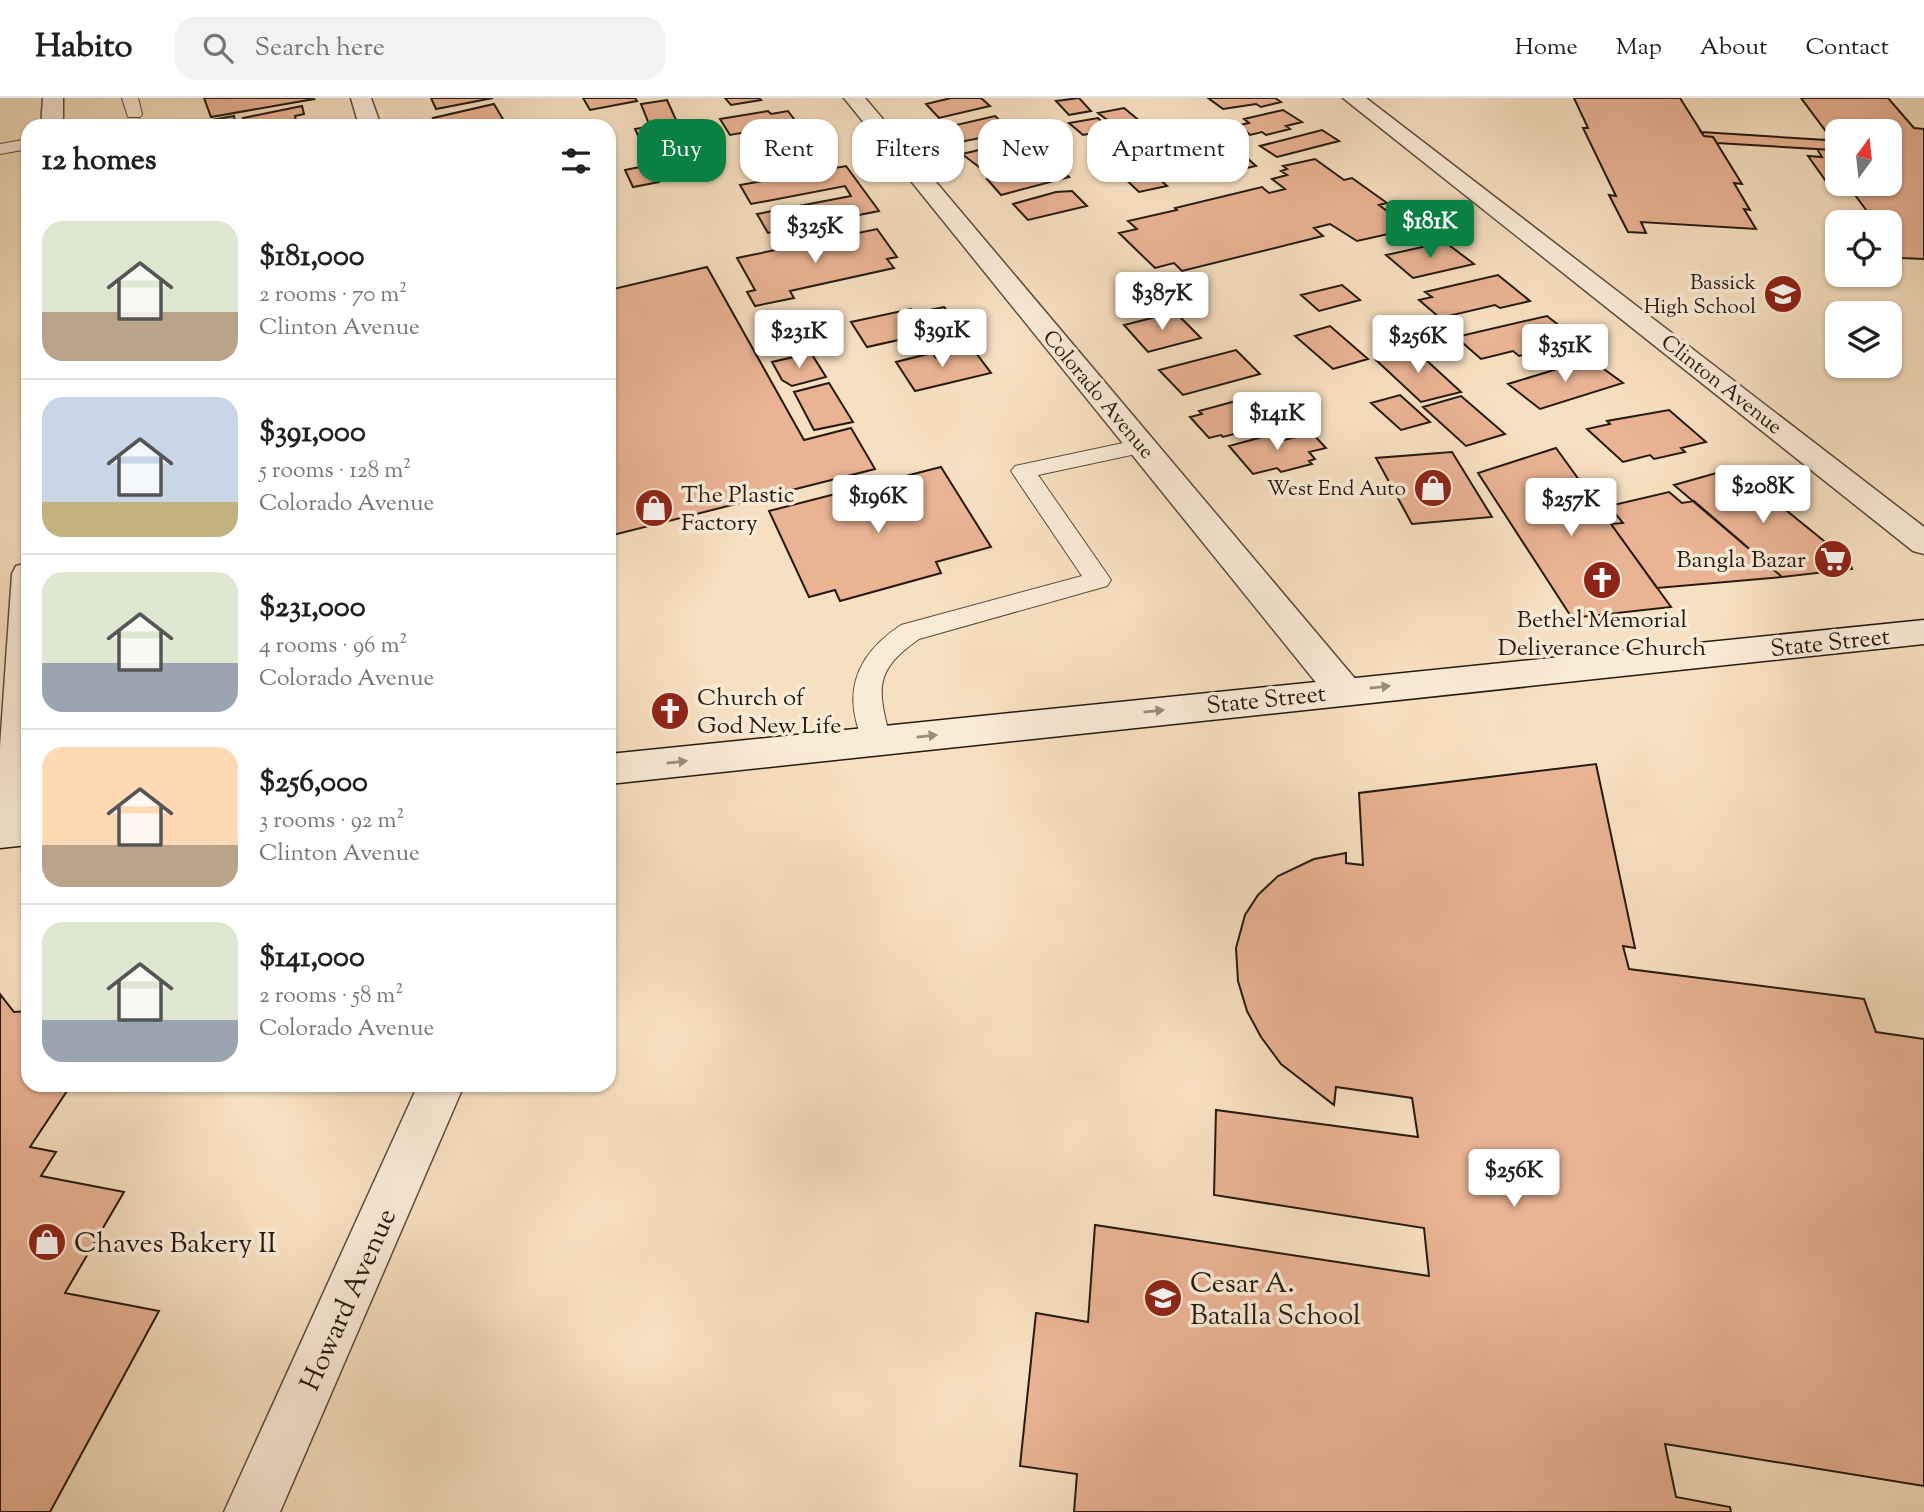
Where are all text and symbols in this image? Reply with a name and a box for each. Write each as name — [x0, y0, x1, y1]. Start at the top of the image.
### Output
search box — [175, 17, 665, 80]
text: Habito — [35, 24, 133, 72]
icon: search — [199, 29, 237, 67]
text: Search here — [255, 30, 385, 67]
text: Home — [1515, 31, 1578, 65]
text: Map — [1616, 31, 1662, 65]
text: About — [1700, 31, 1767, 65]
text: Contact — [1805, 31, 1889, 65]
chip: Buy — [637, 119, 726, 182]
chip: Rent — [740, 119, 838, 182]
chip: Filters — [852, 119, 964, 182]
chip: New — [978, 119, 1073, 182]
chip: Apartment — [1087, 119, 1249, 182]
north arrow — [1825, 119, 1902, 196]
map controls — [1825, 119, 1902, 378]
text: 12 homes — [42, 140, 157, 183]
icon: filters — [557, 142, 595, 180]
pin: $181K — [1381, 200, 1479, 260]
pin: $325K — [766, 206, 864, 265]
text: $181K — [1402, 206, 1458, 239]
button: locate — [1825, 210, 1902, 287]
text: $325K — [787, 211, 843, 244]
text: $181,000 — [259, 236, 365, 279]
icon: home — [98, 249, 182, 333]
place label: Bassick High School — [1644, 269, 1757, 323]
pin: $387K — [1113, 272, 1211, 332]
school or university icon: Bassick High School — [1762, 273, 1804, 315]
text: $387K — [1131, 278, 1193, 311]
text: 2 rooms · 70 m² — [259, 279, 407, 312]
button: layers — [1825, 301, 1902, 378]
pin: $231K — [750, 310, 848, 370]
pin: $391K — [893, 310, 991, 369]
text: Clinton Avenue — [259, 312, 420, 345]
text: $391K — [914, 315, 971, 348]
text: $231K — [771, 316, 827, 349]
pin: $256K — [1369, 316, 1467, 375]
text: $256K — [1389, 321, 1447, 354]
street label: Colorado Avenue — [1035, 324, 1160, 466]
pin: $351K — [1516, 324, 1614, 384]
street label: Clinton Avenue — [1654, 329, 1788, 443]
text: $351K — [1538, 330, 1592, 363]
pin: $141K — [1228, 392, 1326, 452]
text: $141K — [1249, 398, 1305, 431]
text: $391,000 — [259, 412, 366, 455]
icon: home — [98, 425, 182, 509]
text: 5 rooms · 128 m² — [259, 455, 411, 488]
pin: $208K — [1714, 466, 1812, 525]
shop icon: West End Auto — [1412, 467, 1454, 509]
text: $208K — [1731, 471, 1795, 504]
place label: West End Auto — [1267, 475, 1406, 505]
pin: $196K — [829, 476, 927, 535]
pin: $257K — [1522, 478, 1620, 538]
place label: The Plastic Factory — [681, 479, 795, 541]
text: $196K — [848, 481, 908, 514]
text: $257K — [1541, 484, 1601, 517]
shop icon: The Plastic Factory — [633, 487, 675, 529]
text: Colorado Avenue — [259, 488, 434, 521]
supermarket icon: Bangla Bazar — [1812, 538, 1854, 580]
place label: Bangla Bazar — [1676, 544, 1806, 578]
church icon: Bethel Memorial Deliverance Church — [1581, 559, 1623, 601]
text: $231,000 — [259, 587, 366, 630]
icon: home — [98, 600, 182, 684]
place label: Bethel Memorial Deliverance Church — [1498, 604, 1706, 666]
street label: State Street — [1769, 621, 1892, 667]
text: 4 rooms · 96 m² — [259, 630, 407, 663]
text: Colorado Avenue — [259, 663, 434, 696]
street label: State Street — [1205, 678, 1328, 724]
one-way arrow — [1369, 681, 1391, 692]
place label: Church of God New Life — [697, 682, 841, 744]
church icon: Church of God New Life — [649, 690, 691, 732]
one-way arrow — [1143, 705, 1165, 716]
one-way arrow — [917, 730, 939, 741]
one-way arrow — [666, 756, 688, 767]
text: $256,000 — [259, 762, 368, 805]
icon: home — [98, 775, 182, 859]
text: 3 rooms · 92 m² — [259, 805, 404, 838]
text: Clinton Avenue — [259, 838, 420, 871]
text: $141,000 — [259, 937, 365, 980]
icon: home — [98, 950, 182, 1034]
text: 2 rooms · 58 m² — [259, 980, 403, 1013]
text: Colorado Avenue — [259, 1013, 434, 1046]
pin: $256K — [1465, 1150, 1563, 1209]
text: $256K — [1485, 1155, 1543, 1188]
street label: Howard Avenue — [292, 1203, 408, 1398]
shop icon: Chaves Bakery II — [26, 1221, 68, 1263]
place label: Chaves Bakery II — [74, 1225, 277, 1265]
place label: Cesar A. Batalla School — [1190, 1265, 1361, 1337]
school or university icon: Cesar A. Batalla School — [1142, 1277, 1184, 1319]

